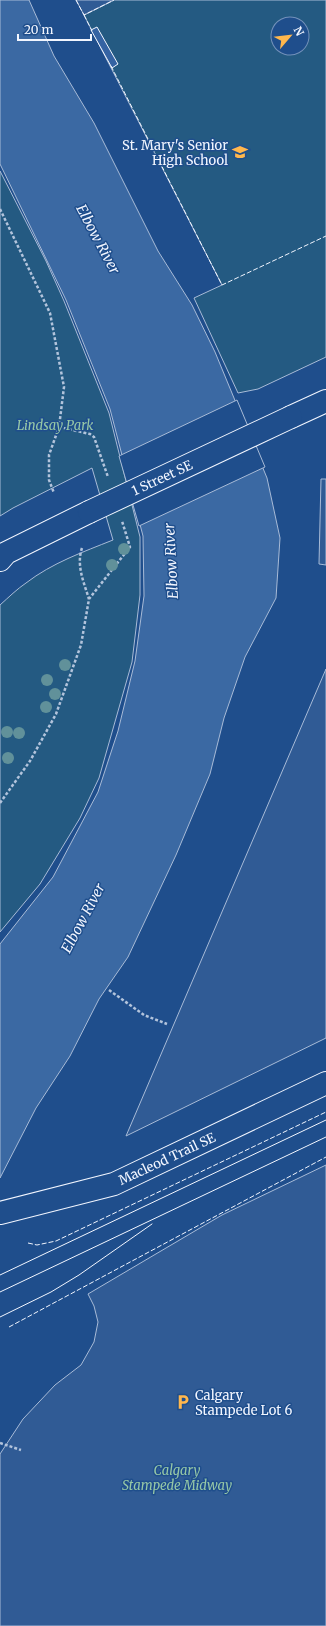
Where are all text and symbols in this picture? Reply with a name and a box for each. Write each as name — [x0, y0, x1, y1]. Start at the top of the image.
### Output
scale bar — [18, 16, 91, 42]
north arrow — [270, 16, 310, 56]
text: 20 m — [24, 22, 53, 37]
text: N — [291, 24, 307, 39]
place label: St. Mary's Senior High School — [122, 137, 228, 169]
school or university icon: St. Mary's Senior High School — [231, 143, 249, 161]
water label: Elbow River — [72, 201, 124, 277]
park label: Lindsay Park — [17, 417, 93, 434]
street label: 1 Street SE — [129, 456, 196, 499]
water label: Elbow River — [160, 522, 182, 599]
water label: Elbow River — [57, 880, 109, 956]
street label: Macleod Trail SE — [116, 1129, 219, 1189]
place label: Calgary Stampede Lot 6 — [195, 1387, 292, 1419]
parking icon: Calgary Stampede Lot 6 — [174, 1393, 192, 1411]
park label: Calgary Stampede Midway — [122, 1462, 232, 1494]

